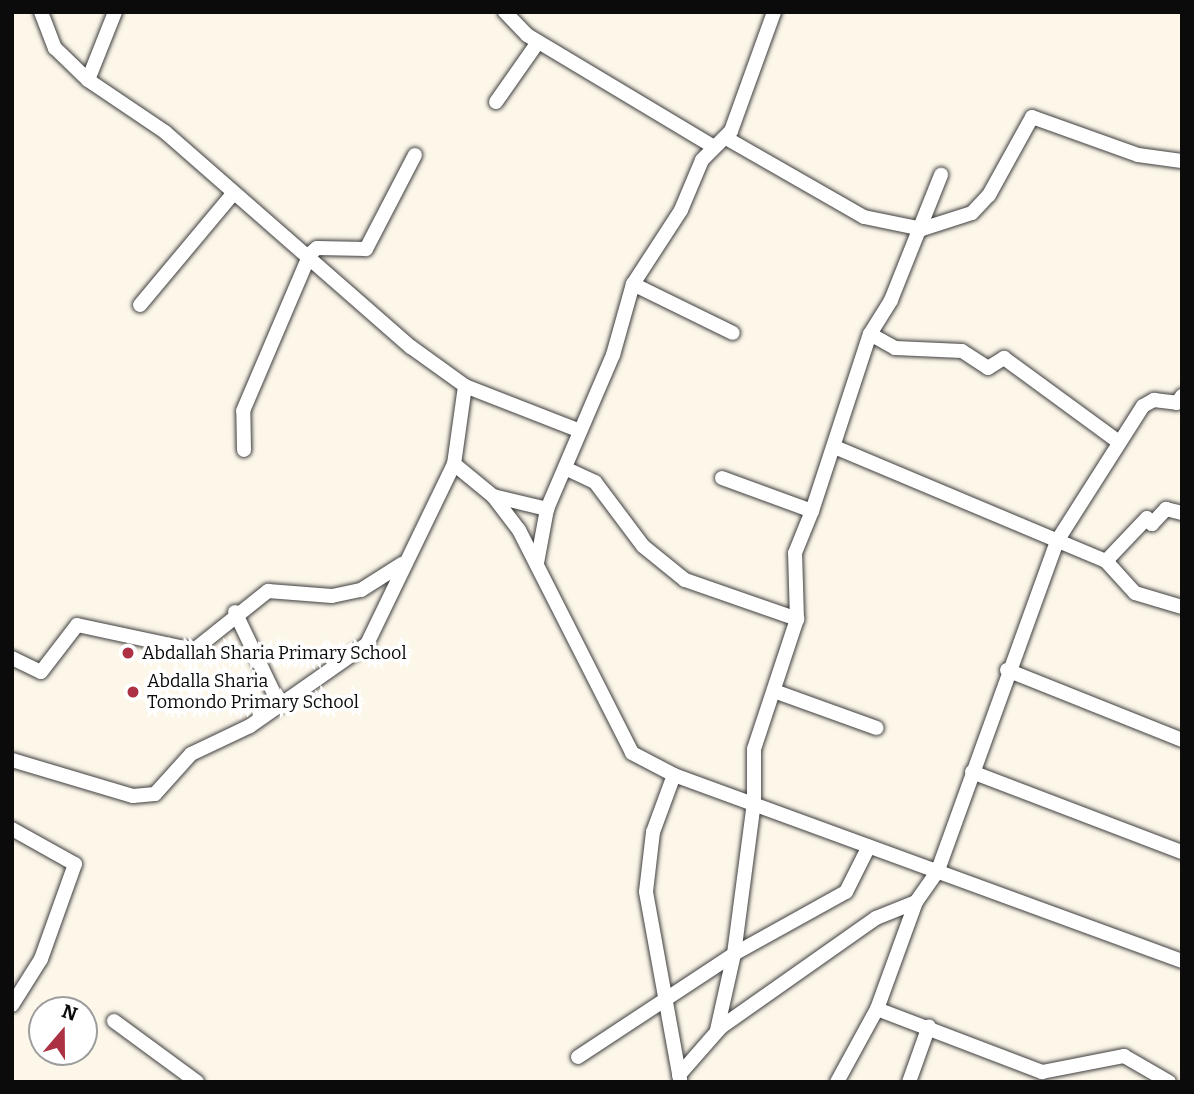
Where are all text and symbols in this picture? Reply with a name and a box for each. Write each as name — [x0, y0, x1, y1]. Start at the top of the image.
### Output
place label: Abdallah Sharia Primary School — [142, 642, 407, 664]
marker: Abdallah Sharia Primary School — [120, 645, 136, 661]
place label: Abdalla Sharia Tomondo Primary School — [147, 671, 359, 714]
marker: Abdalla Sharia Tomondo Primary School — [125, 684, 141, 700]
north arrow — [28, 996, 98, 1066]
text: N — [59, 999, 80, 1026]

